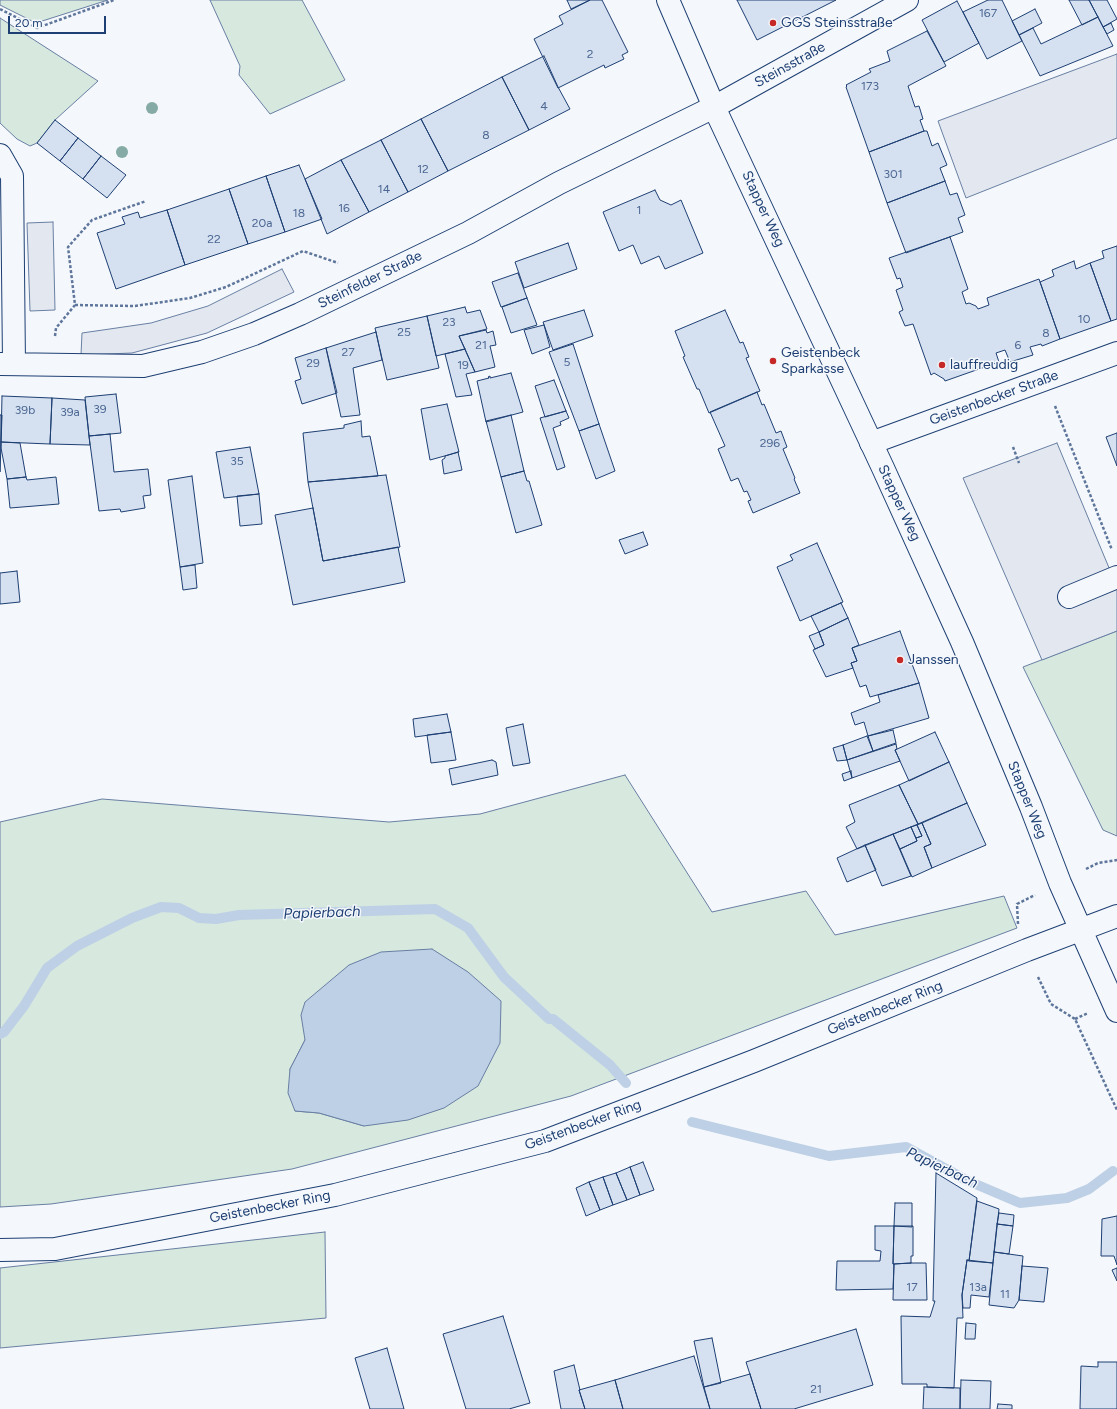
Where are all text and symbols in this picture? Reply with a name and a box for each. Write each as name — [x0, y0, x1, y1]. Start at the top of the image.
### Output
house number: 167 — [979, 6, 997, 20]
scale bar — [10, 8, 108, 34]
place label: GGS Steinsstraße — [781, 15, 893, 31]
text: 20 m — [15, 16, 43, 30]
marker: GGS Steinsstraße — [768, 18, 778, 28]
street label: Steinsstraße — [752, 39, 828, 91]
house number: 2 — [587, 47, 593, 61]
house number: 173 — [861, 79, 879, 93]
house number: 4 — [540, 99, 548, 113]
house number: 8 — [482, 128, 490, 142]
house number: 12 — [417, 162, 429, 176]
house number: 301 — [883, 167, 903, 181]
street label: Stapper Weg — [738, 168, 788, 250]
house number: 14 — [378, 182, 390, 196]
house number: 16 — [338, 201, 350, 215]
house number: 1 — [637, 203, 641, 217]
house number: 18 — [293, 206, 305, 220]
house number: 20a — [252, 216, 272, 230]
house number: 22 — [207, 232, 221, 246]
street label: Steinfelder Straße — [315, 248, 425, 312]
house number: 10 — [1078, 312, 1090, 326]
house number: 23 — [442, 315, 456, 329]
house number: 25 — [397, 325, 411, 339]
house number: 8 — [1042, 326, 1050, 340]
house number: 21 — [475, 338, 487, 352]
house number: 6 — [1015, 338, 1021, 352]
house number: 27 — [341, 345, 355, 359]
place label: Geistenbeck Sparkasse — [781, 345, 860, 378]
house number: 5 — [564, 355, 570, 369]
house number: 29 — [306, 356, 320, 370]
marker: Geistenbeck Sparkasse — [768, 356, 778, 366]
place label: lauffreudig — [950, 357, 1018, 373]
house number: 19 — [457, 358, 469, 372]
marker: lauffreudig — [937, 360, 947, 370]
street label: Geistenbecker Straße — [927, 367, 1061, 429]
house number: 39 — [93, 402, 107, 416]
house number: 39b — [15, 403, 35, 417]
house number: 39a — [60, 405, 80, 419]
house number: 296 — [760, 436, 780, 450]
house number: 35 — [230, 454, 244, 468]
street label: Stapper Weg — [874, 462, 924, 544]
place label: Janssen — [908, 652, 959, 668]
marker: Janssen — [895, 655, 905, 665]
street label: Stapper Weg — [1004, 759, 1050, 841]
water label: Papierbach — [283, 903, 361, 923]
street label: Geistenbecker Ring — [825, 977, 945, 1039]
street label: Geistenbecker Ring — [522, 1096, 644, 1154]
water label: Papierbach — [903, 1144, 981, 1192]
street label: Geistenbecker Ring — [208, 1187, 332, 1227]
house number: 17 — [906, 1280, 918, 1294]
house number: 13a — [969, 1280, 987, 1294]
house number: 11 — [1000, 1287, 1010, 1301]
house number: 21 — [810, 1382, 822, 1396]

